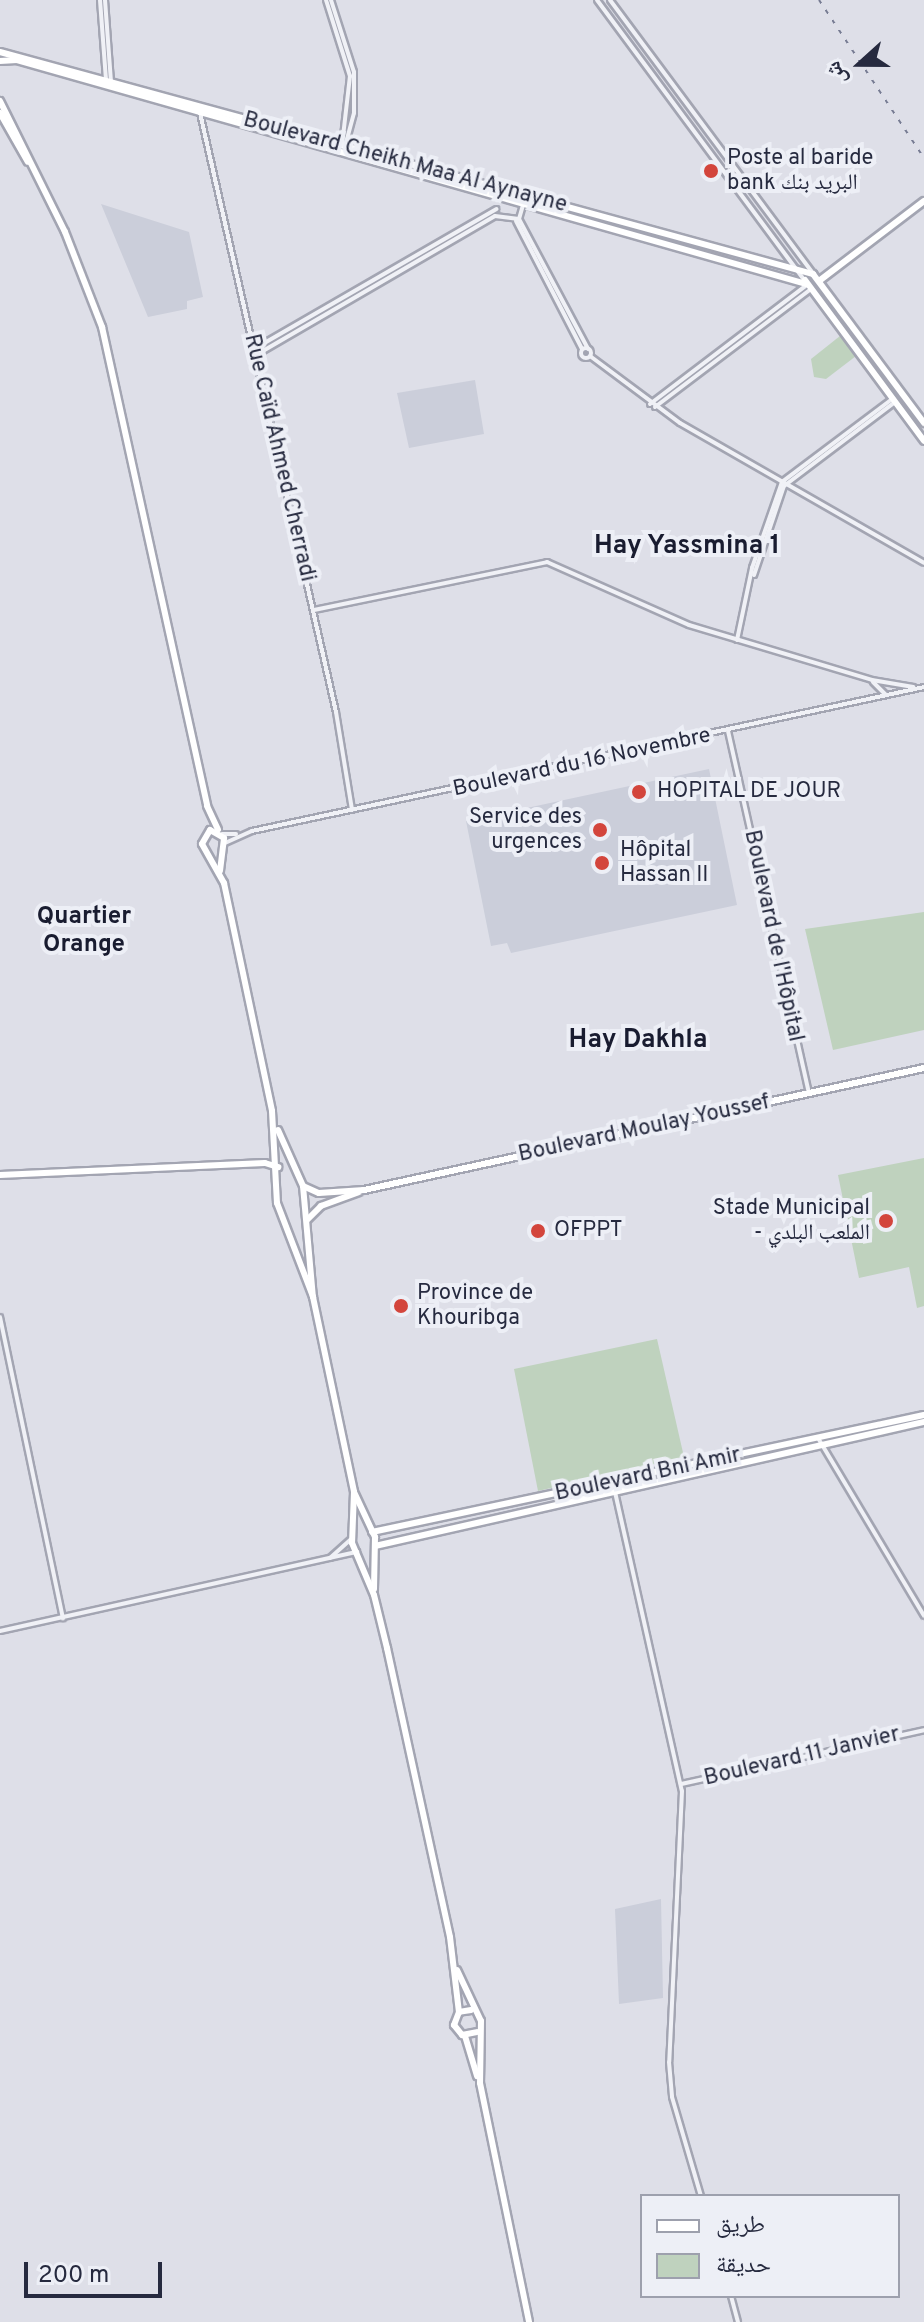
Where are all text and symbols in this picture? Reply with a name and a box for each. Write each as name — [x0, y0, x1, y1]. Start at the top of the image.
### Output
north arrow — [820, 24, 900, 104]
text: ش — [820, 57, 854, 89]
street label: Boulevard Cheikh Maa Al Aynayne — [239, 107, 571, 219]
place label: Poste al baride bank البريد بنك — [727, 145, 873, 196]
marker: Poste al baride bank البريد بنك — [702, 162, 720, 180]
street label: Rue Caïd Ahmed Cherradi — [238, 331, 320, 585]
district label: Hay Yassmina 1 — [593, 531, 781, 563]
street label: Boulevard du 16 Novembre — [451, 723, 713, 803]
place label: HOPITAL DE JOUR — [657, 779, 842, 805]
marker: HOPITAL DE JOUR — [628, 781, 650, 803]
place label: Service des urgences — [469, 804, 582, 856]
marker: Service des urgences — [589, 819, 611, 841]
street label: Boulevard de l'Hôpital — [738, 828, 808, 1044]
place label: Hôpital Hassan II — [620, 837, 709, 888]
marker: Hôpital Hassan II — [591, 852, 613, 874]
district label: Quartier Orange — [37, 904, 131, 960]
district label: Hay Dakhla — [569, 1025, 707, 1057]
street label: Boulevard Moulay Youssef — [516, 1089, 772, 1169]
place label: Stade Municipal - الملعب البلدي — [713, 1195, 870, 1246]
marker: Stade Municipal - الملعب البلدي — [877, 1212, 895, 1230]
place label: OFPPT — [554, 1218, 623, 1244]
marker: OFPPT — [529, 1222, 547, 1240]
place label: Province de Khouribga — [417, 1280, 533, 1332]
marker: Province de Khouribga — [392, 1297, 410, 1315]
street label: Boulevard Bni Amir — [552, 1442, 744, 1508]
street label: Boulevard 11 Janvier — [702, 1722, 902, 1792]
legend — [640, 2194, 900, 2298]
text: طريق — [716, 2211, 765, 2241]
scale bar — [28, 2246, 166, 2296]
text: حديقة — [716, 2251, 771, 2281]
text: 200 m — [38, 2261, 109, 2291]

